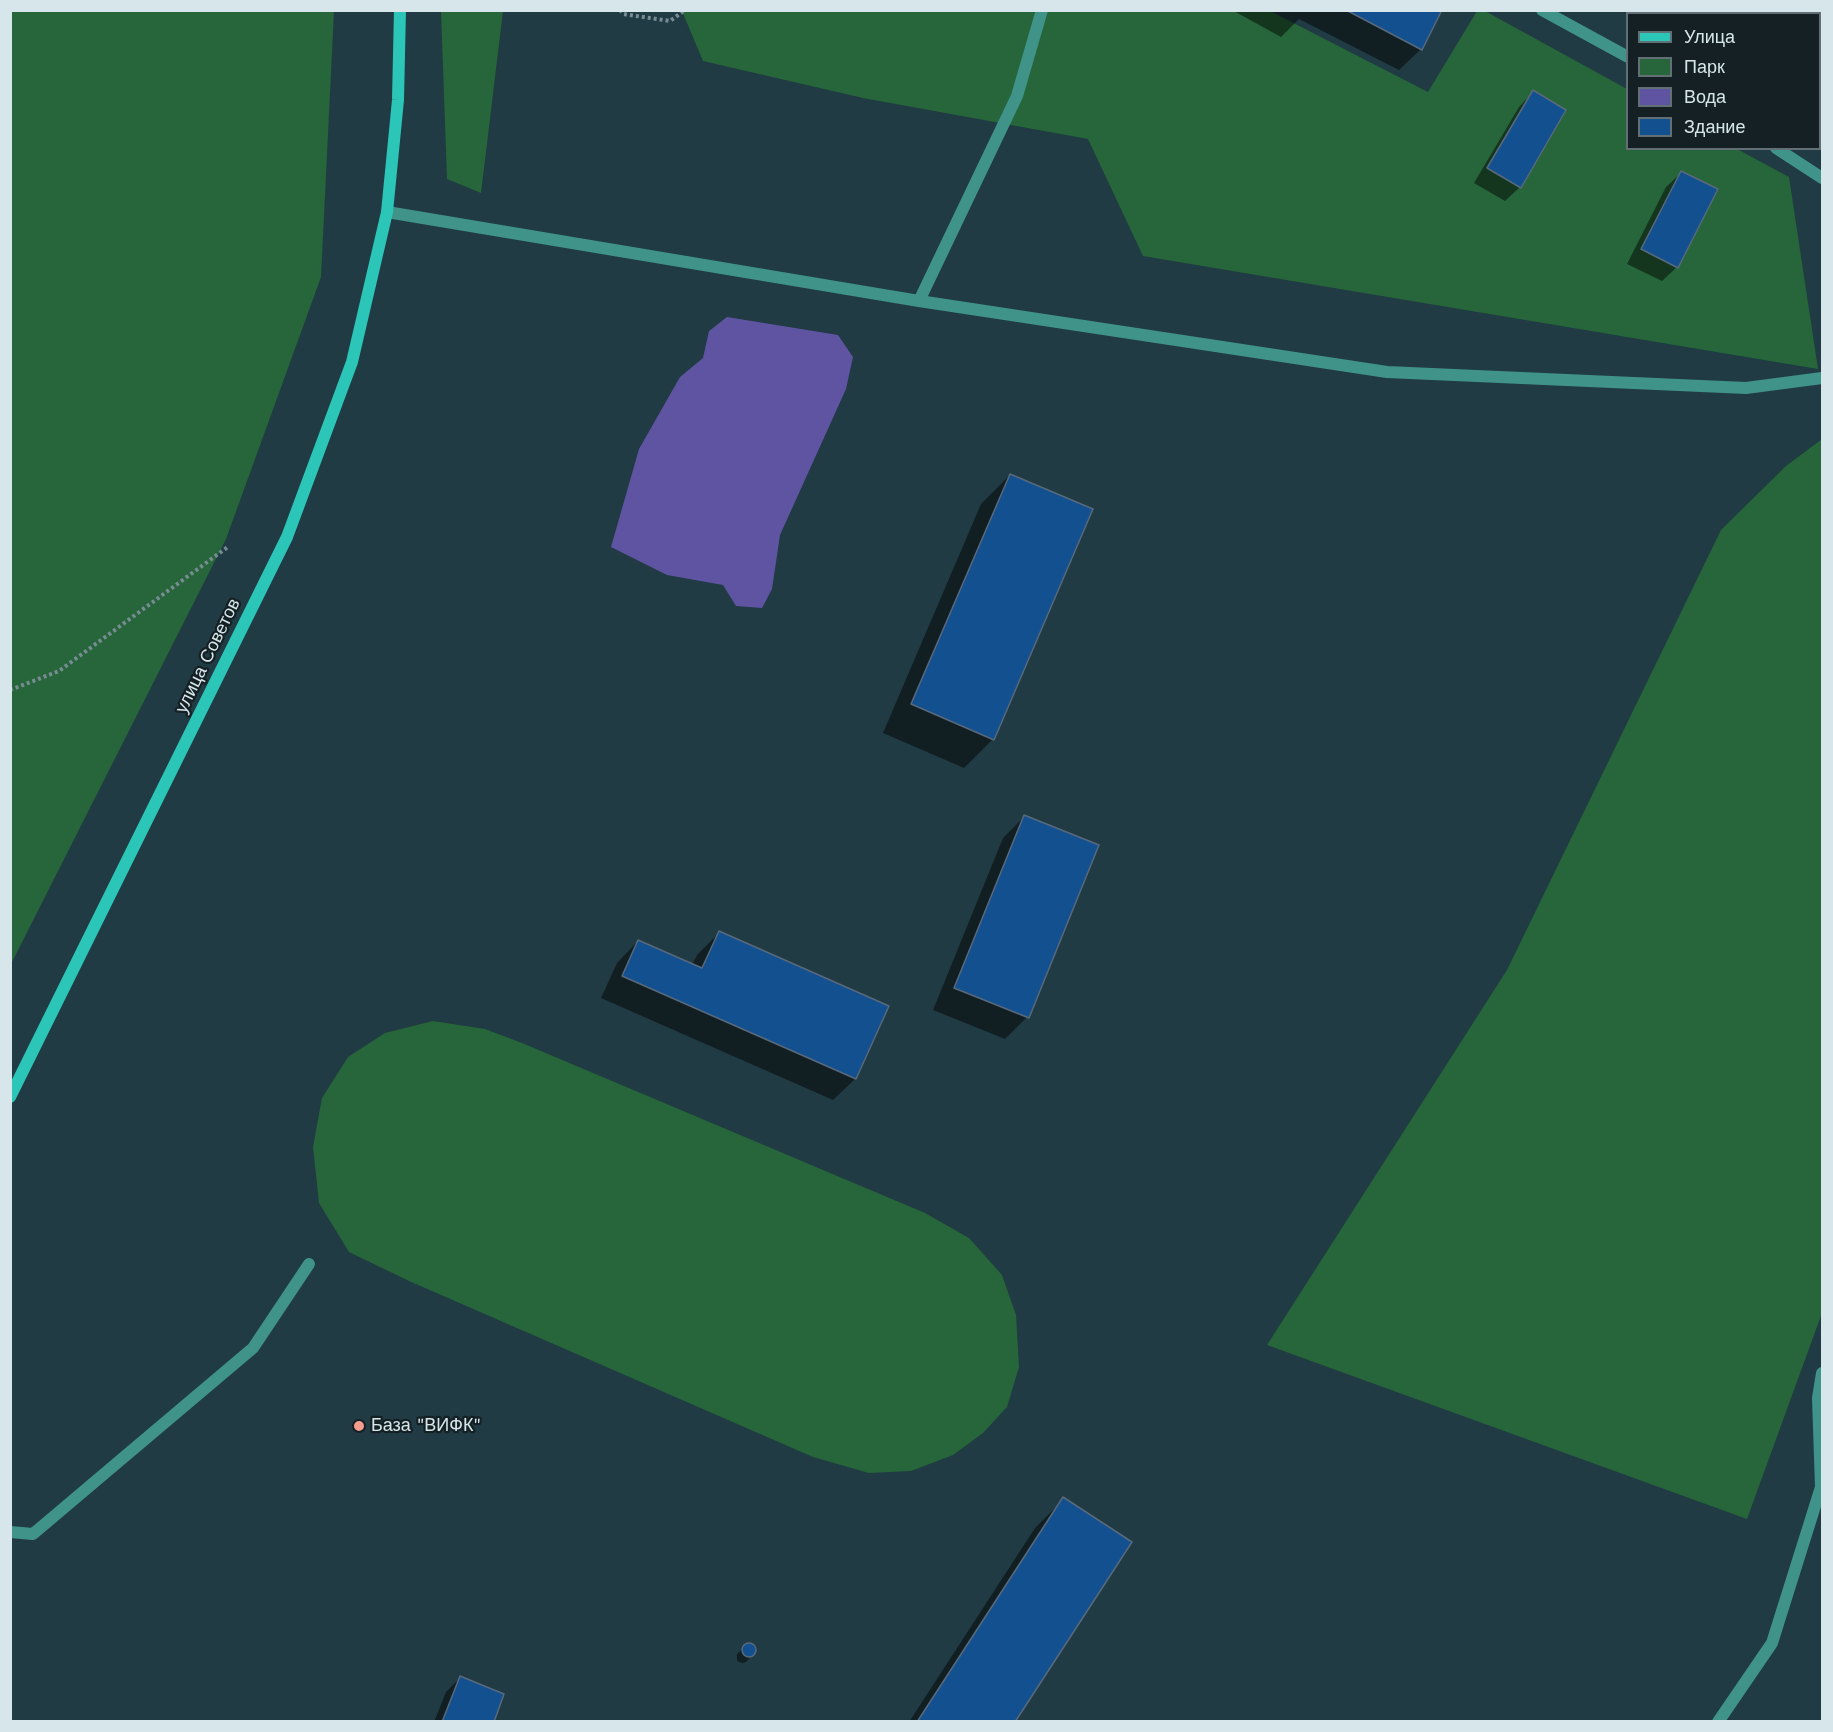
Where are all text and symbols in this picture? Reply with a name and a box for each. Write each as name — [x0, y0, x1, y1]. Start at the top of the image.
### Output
legend — [1626, 12, 1821, 150]
text: Улица — [1684, 26, 1735, 47]
text: Парк — [1684, 56, 1725, 77]
text: Вода — [1684, 86, 1726, 107]
text: Здание — [1684, 116, 1745, 137]
street label: улица Советов — [171, 595, 245, 717]
place label: База "ВИФК" — [371, 1415, 481, 1437]
marker: База "ВИФК" — [352, 1419, 366, 1433]

